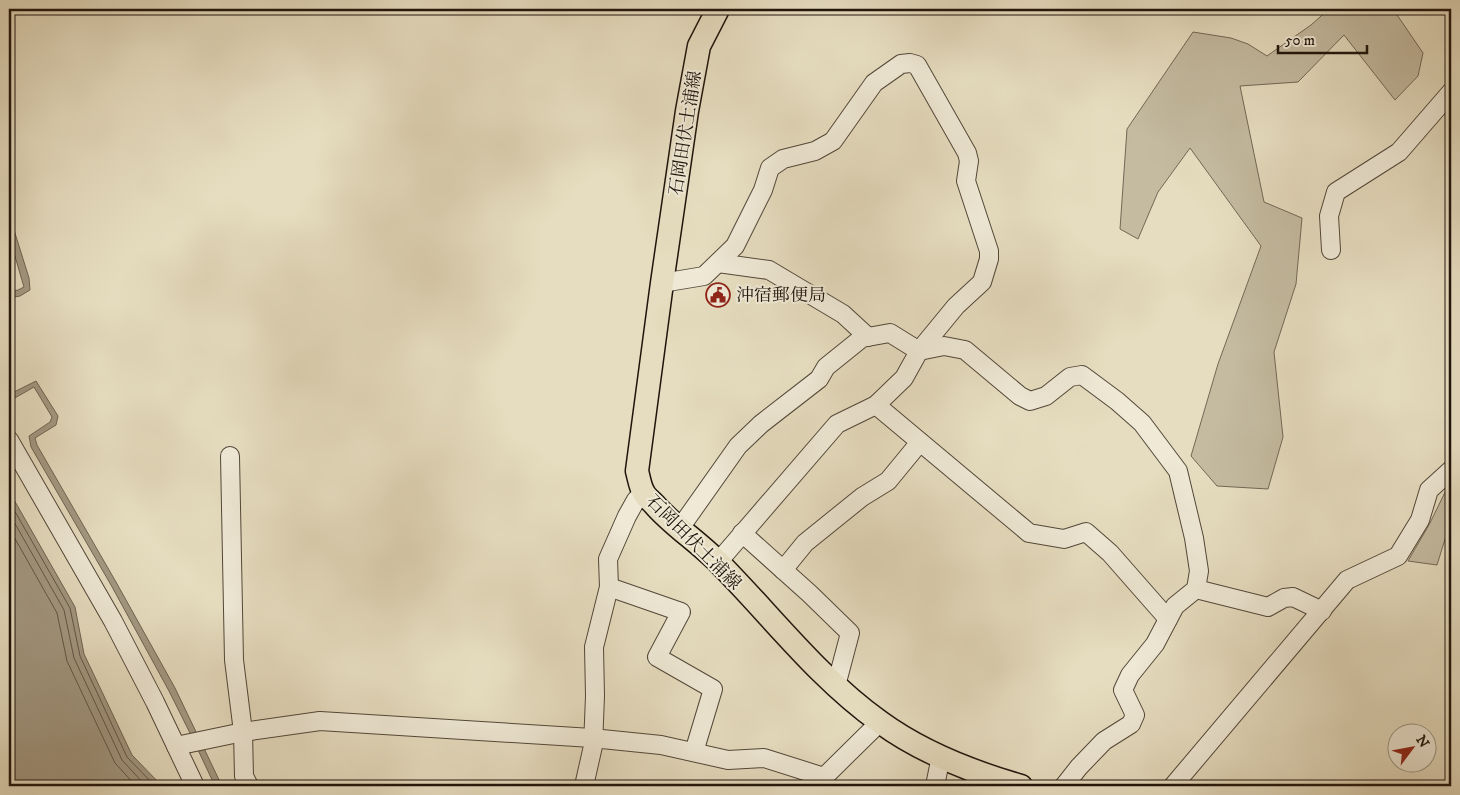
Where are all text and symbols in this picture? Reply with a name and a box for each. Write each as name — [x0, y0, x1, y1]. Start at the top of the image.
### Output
scale bar — [1278, 22, 1366, 54]
text: 50 m — [1285, 31, 1315, 50]
street label: 石岡田伏土浦線 — [665, 69, 707, 197]
public building icon: 沖宿郵便局 — [705, 282, 731, 308]
place label: 沖宿郵便局 — [736, 285, 826, 307]
street label: 石岡田伏土浦線 — [641, 490, 746, 595]
north arrow — [1388, 722, 1438, 772]
text: N — [1411, 732, 1433, 752]

